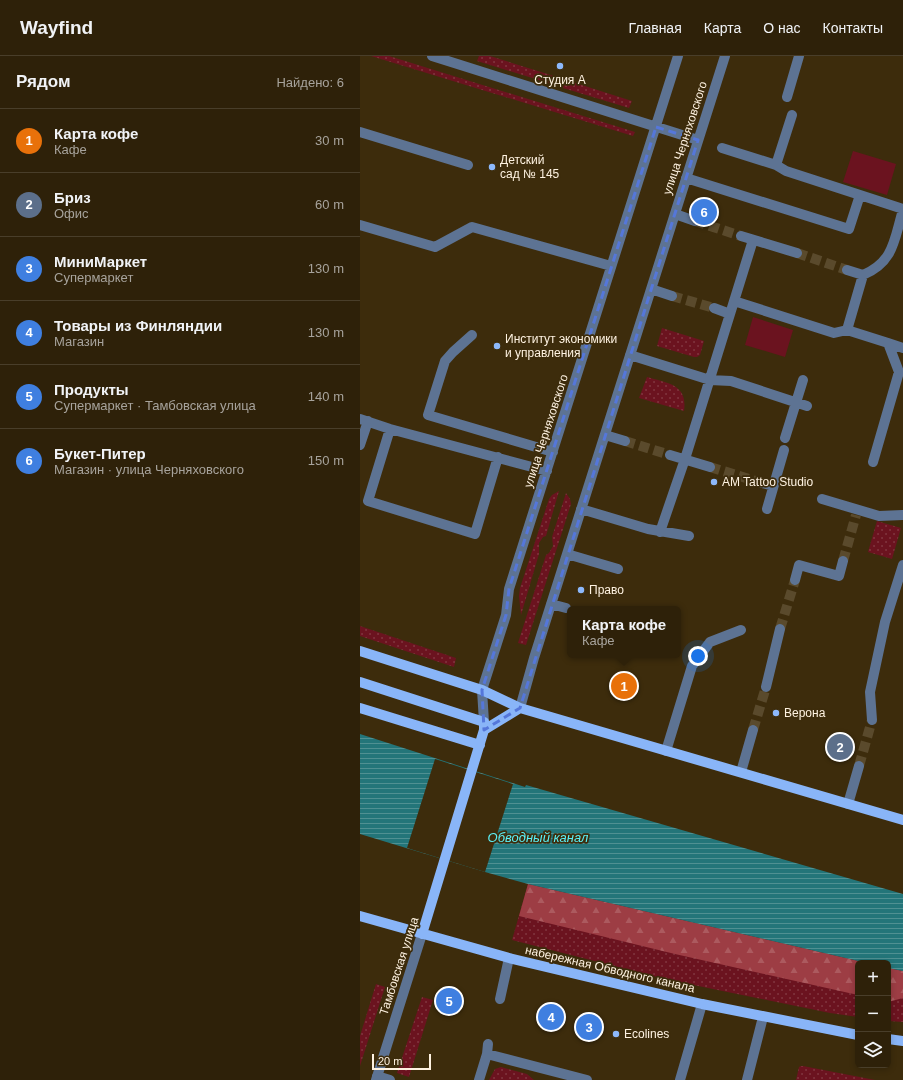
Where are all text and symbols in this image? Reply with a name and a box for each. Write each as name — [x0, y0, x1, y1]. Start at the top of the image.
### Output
text: Wayfind — [20, 17, 93, 38]
text: Главная — [628, 20, 682, 36]
text: Карта — [704, 20, 741, 36]
text: О нас — [763, 20, 801, 36]
text: Контакты — [823, 20, 883, 36]
marker: Студия А — [555, 61, 565, 71]
text: Рядом — [16, 72, 71, 91]
place label: Студия А — [534, 73, 586, 87]
text: Найдено: 6 — [276, 75, 344, 90]
street label: улица Черняховского — [660, 79, 710, 196]
text: Карта кофе — [54, 125, 138, 142]
text: 1 — [25, 133, 33, 148]
text: 30 m — [315, 133, 344, 148]
text: Кафе — [54, 142, 87, 157]
place label: Детский сад № 145 — [500, 153, 560, 181]
marker: Детский сад № 145 — [487, 162, 497, 172]
text: Бриз — [54, 189, 91, 206]
text: 2 — [25, 197, 33, 212]
text: 60 m — [315, 197, 344, 212]
pin: 6 — [691, 197, 717, 227]
text: Офис — [54, 206, 89, 221]
text: МиниМаркет — [54, 253, 147, 270]
text: 3 — [25, 261, 33, 276]
text: 130 m — [308, 261, 344, 276]
text: Супермаркет — [54, 270, 133, 285]
text: Товары из Финляндии — [54, 317, 222, 334]
text: 4 — [25, 325, 33, 340]
text: 130 m — [308, 325, 344, 340]
place label: Институт экономики и управления — [505, 332, 617, 360]
text: Магазин — [54, 334, 104, 349]
marker: Институт экономики и управления — [492, 341, 502, 351]
street label: улица Черняховского — [521, 372, 571, 489]
text: Продукты — [54, 381, 129, 398]
text: 5 — [25, 389, 33, 404]
text: 140 m — [308, 389, 344, 404]
text: Супермаркет · Тамбовская улица — [54, 398, 256, 413]
text: Букет-Питер — [54, 445, 146, 462]
text: 6 — [25, 453, 33, 468]
text: 150 m — [308, 453, 344, 468]
text: Магазин · улица Черняховского — [54, 462, 244, 477]
place label: AM Tattoo Studio — [722, 475, 813, 489]
marker: AM Tattoo Studio — [709, 477, 719, 487]
place label: Право — [589, 583, 624, 597]
marker: Право — [576, 585, 586, 595]
popup — [567, 606, 681, 658]
text: Карта кофе — [582, 616, 666, 633]
text: Кафе — [582, 633, 615, 648]
your location — [688, 646, 708, 666]
pin: 1 — [611, 671, 637, 701]
place label: Верона — [784, 706, 826, 720]
marker: Верона — [771, 708, 781, 718]
pin: 2 — [827, 732, 853, 762]
water label: Обводный канал — [488, 830, 589, 845]
street label: Тамбовская улица — [377, 915, 422, 1017]
street label: набережная Обводного канала — [524, 943, 696, 995]
map controls — [855, 960, 891, 1068]
button: + — [855, 960, 891, 996]
pin: 5 — [436, 986, 462, 1016]
button: − — [855, 996, 891, 1032]
pin: 4 — [538, 1002, 564, 1032]
pin: 3 — [576, 1012, 602, 1042]
place label: Ecolines — [624, 1027, 669, 1041]
marker: Ecolines — [611, 1029, 621, 1039]
button: layers — [855, 1032, 891, 1068]
scale bar — [372, 1052, 431, 1071]
text: 20 m — [378, 1055, 402, 1067]

